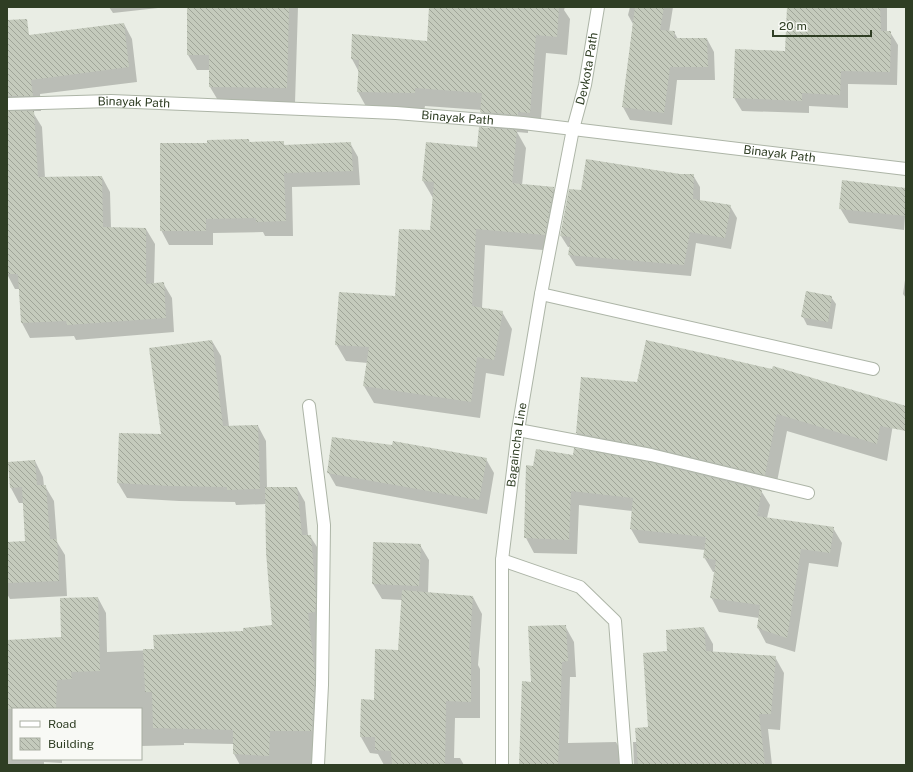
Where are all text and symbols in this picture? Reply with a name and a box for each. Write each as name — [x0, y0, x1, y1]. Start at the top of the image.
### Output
scale bar — [773, 12, 871, 38]
text: 20 m — [779, 19, 807, 33]
street label: Devkota Path — [573, 31, 601, 107]
street label: Binayak Path — [97, 94, 171, 110]
street label: Binayak Path — [421, 108, 494, 128]
street label: Binayak Path — [743, 143, 816, 165]
street label: Bagaincha Line — [504, 401, 530, 488]
legend — [12, 708, 142, 760]
text: Road — [48, 717, 76, 731]
text: Building — [48, 737, 94, 751]

